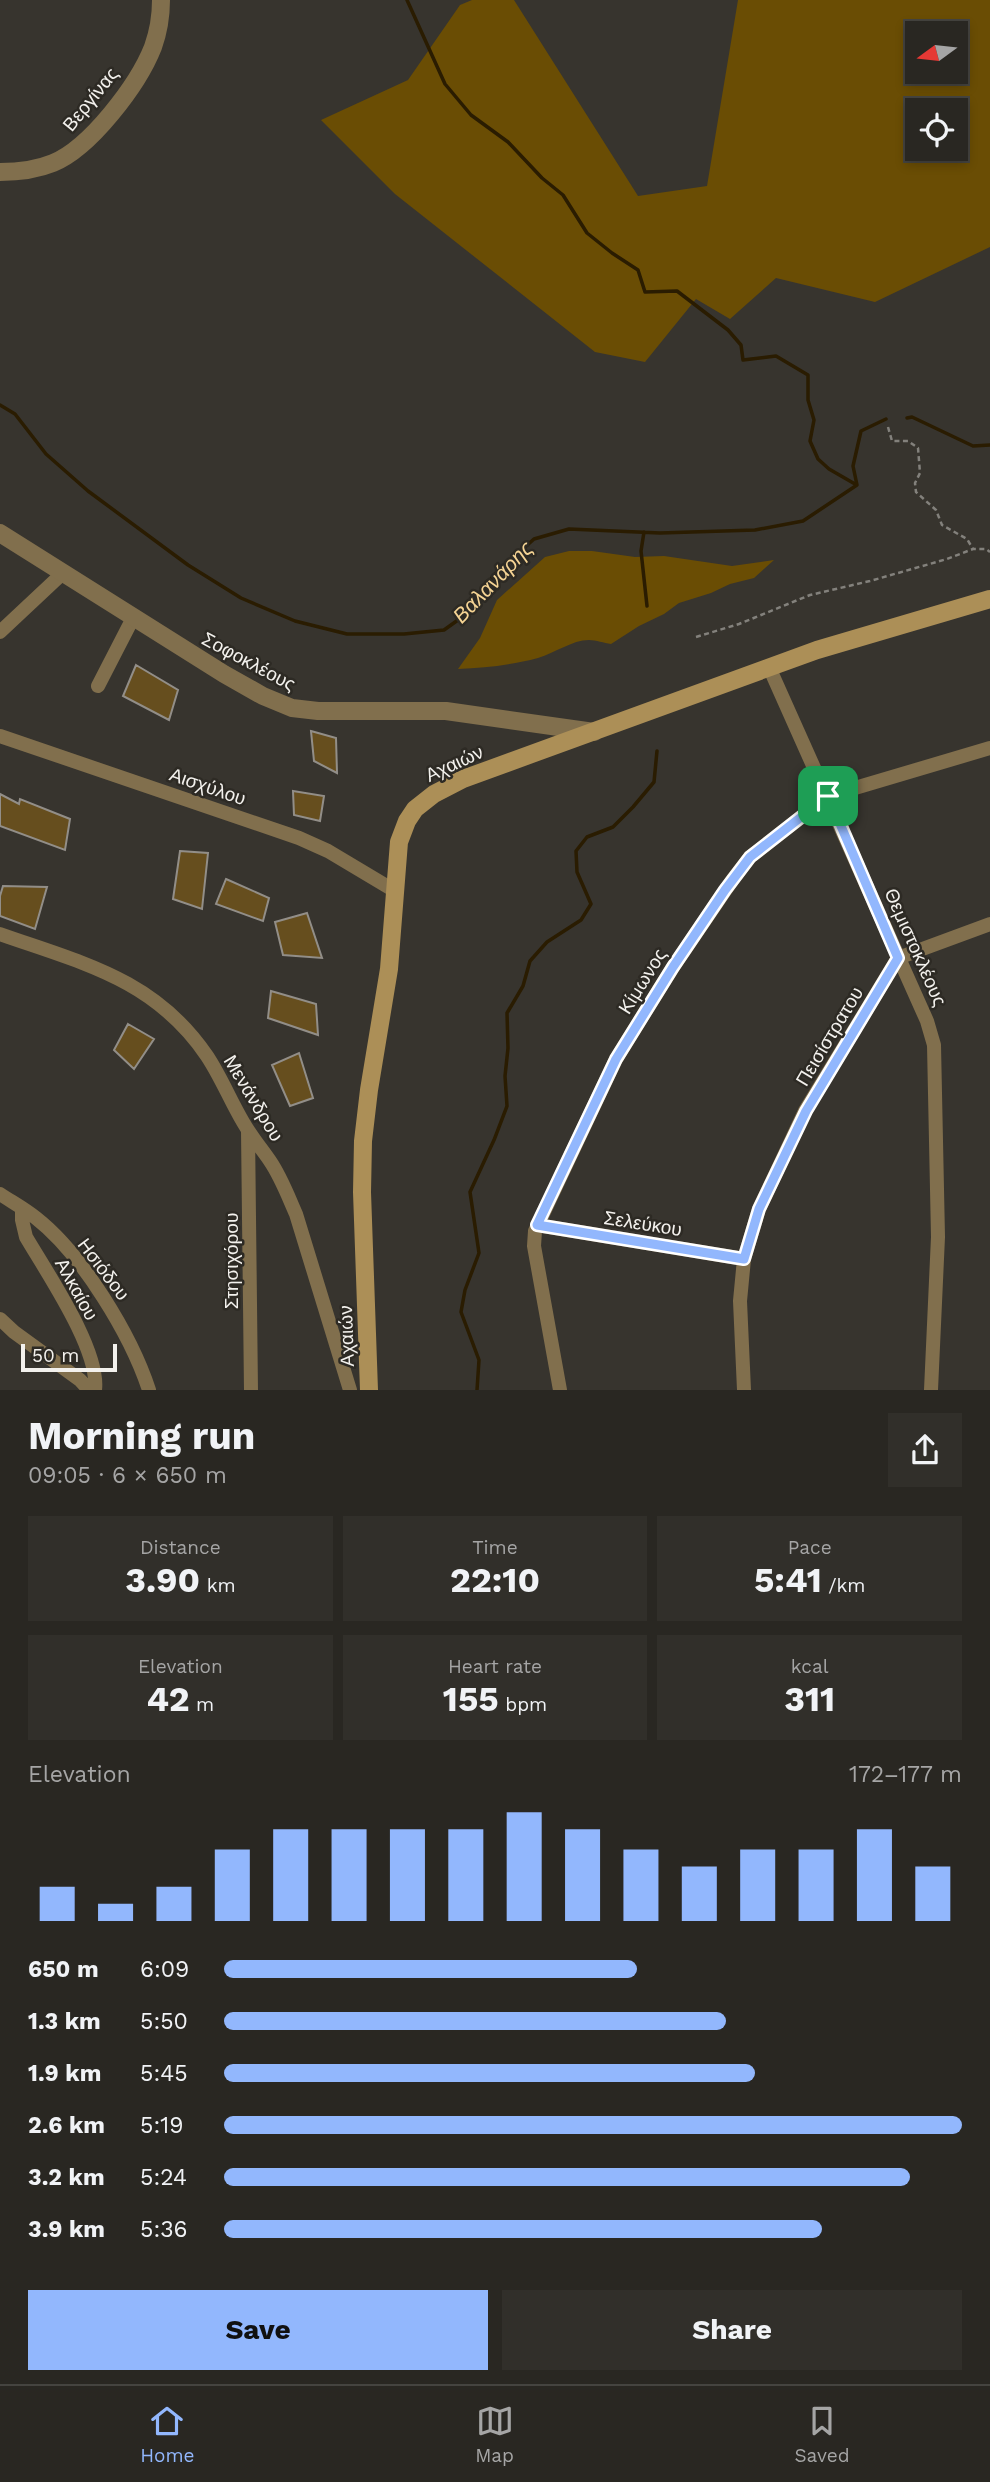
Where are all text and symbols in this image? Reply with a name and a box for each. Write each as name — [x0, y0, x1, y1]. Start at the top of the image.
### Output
north arrow — [905, 21, 968, 84]
map controls — [905, 21, 968, 161]
street label: Βεργίνας — [58, 63, 123, 136]
button: locate — [905, 98, 968, 161]
water label: Βαλανάρης — [447, 535, 538, 628]
street label: Σοφοκλέους — [198, 627, 300, 696]
street label: Αχαιών — [422, 740, 487, 787]
street label: Αισχύλου — [167, 763, 249, 810]
pin — [798, 766, 858, 826]
icon: arrive — [809, 777, 847, 815]
street label: Θεμιστοκλέους — [879, 885, 952, 1010]
street label: Κίμωνος — [613, 944, 671, 1018]
street label: Πεισίστρατου — [791, 983, 868, 1090]
street label: Μενάνδρου — [219, 1051, 288, 1146]
street label: Σελεύκου — [602, 1206, 684, 1241]
street label: Στησιχόρου — [220, 1213, 243, 1309]
street label: Ησιόδου — [73, 1234, 134, 1305]
street label: Αλκαίου — [50, 1254, 103, 1324]
street label: Αχαιών — [334, 1305, 359, 1367]
scale bar — [21, 1341, 117, 1373]
text: 50 m — [32, 1344, 79, 1367]
button: share — [888, 1413, 962, 1487]
text: Morning run — [28, 1414, 255, 1458]
text: 09:05 · 6 × 650 m — [28, 1462, 227, 1489]
text: Distance — [140, 1536, 221, 1559]
text: Time — [472, 1536, 518, 1559]
text: Pace — [788, 1536, 832, 1559]
text: 3.90 — [125, 1559, 200, 1601]
text: 22:10 — [450, 1559, 540, 1601]
text: 5:41 — [754, 1559, 822, 1601]
text: km — [200, 1574, 236, 1597]
text: /km — [822, 1574, 865, 1597]
text: Elevation — [138, 1655, 223, 1678]
text: Heart rate — [448, 1655, 542, 1678]
text: kcal — [791, 1655, 828, 1678]
text: 42 — [147, 1678, 190, 1720]
text: 155 — [443, 1678, 499, 1720]
text: 311 — [784, 1678, 835, 1720]
text: m — [190, 1693, 214, 1716]
text: bpm — [499, 1693, 547, 1716]
text: Elevation — [28, 1761, 131, 1788]
text: 172–177 m — [849, 1761, 962, 1788]
text: 650 m — [28, 1956, 99, 1983]
text: 6:09 — [140, 1956, 189, 1983]
text: 1.3 km — [28, 2008, 101, 2035]
text: 5:50 — [140, 2008, 188, 2035]
text: 1.9 km — [28, 2060, 101, 2087]
text: 5:45 — [140, 2060, 188, 2087]
text: 2.6 km — [28, 2112, 105, 2139]
text: 5:19 — [140, 2112, 183, 2139]
text: 3.2 km — [28, 2164, 105, 2191]
text: 5:24 — [140, 2164, 187, 2191]
text: 3.9 km — [28, 2216, 105, 2243]
text: 5:36 — [140, 2216, 188, 2243]
button: Save — [28, 2290, 488, 2370]
button: Share — [502, 2290, 962, 2370]
tab: Home — [140, 2402, 195, 2467]
tab: Map — [475, 2402, 514, 2467]
tab: Saved — [794, 2402, 850, 2467]

